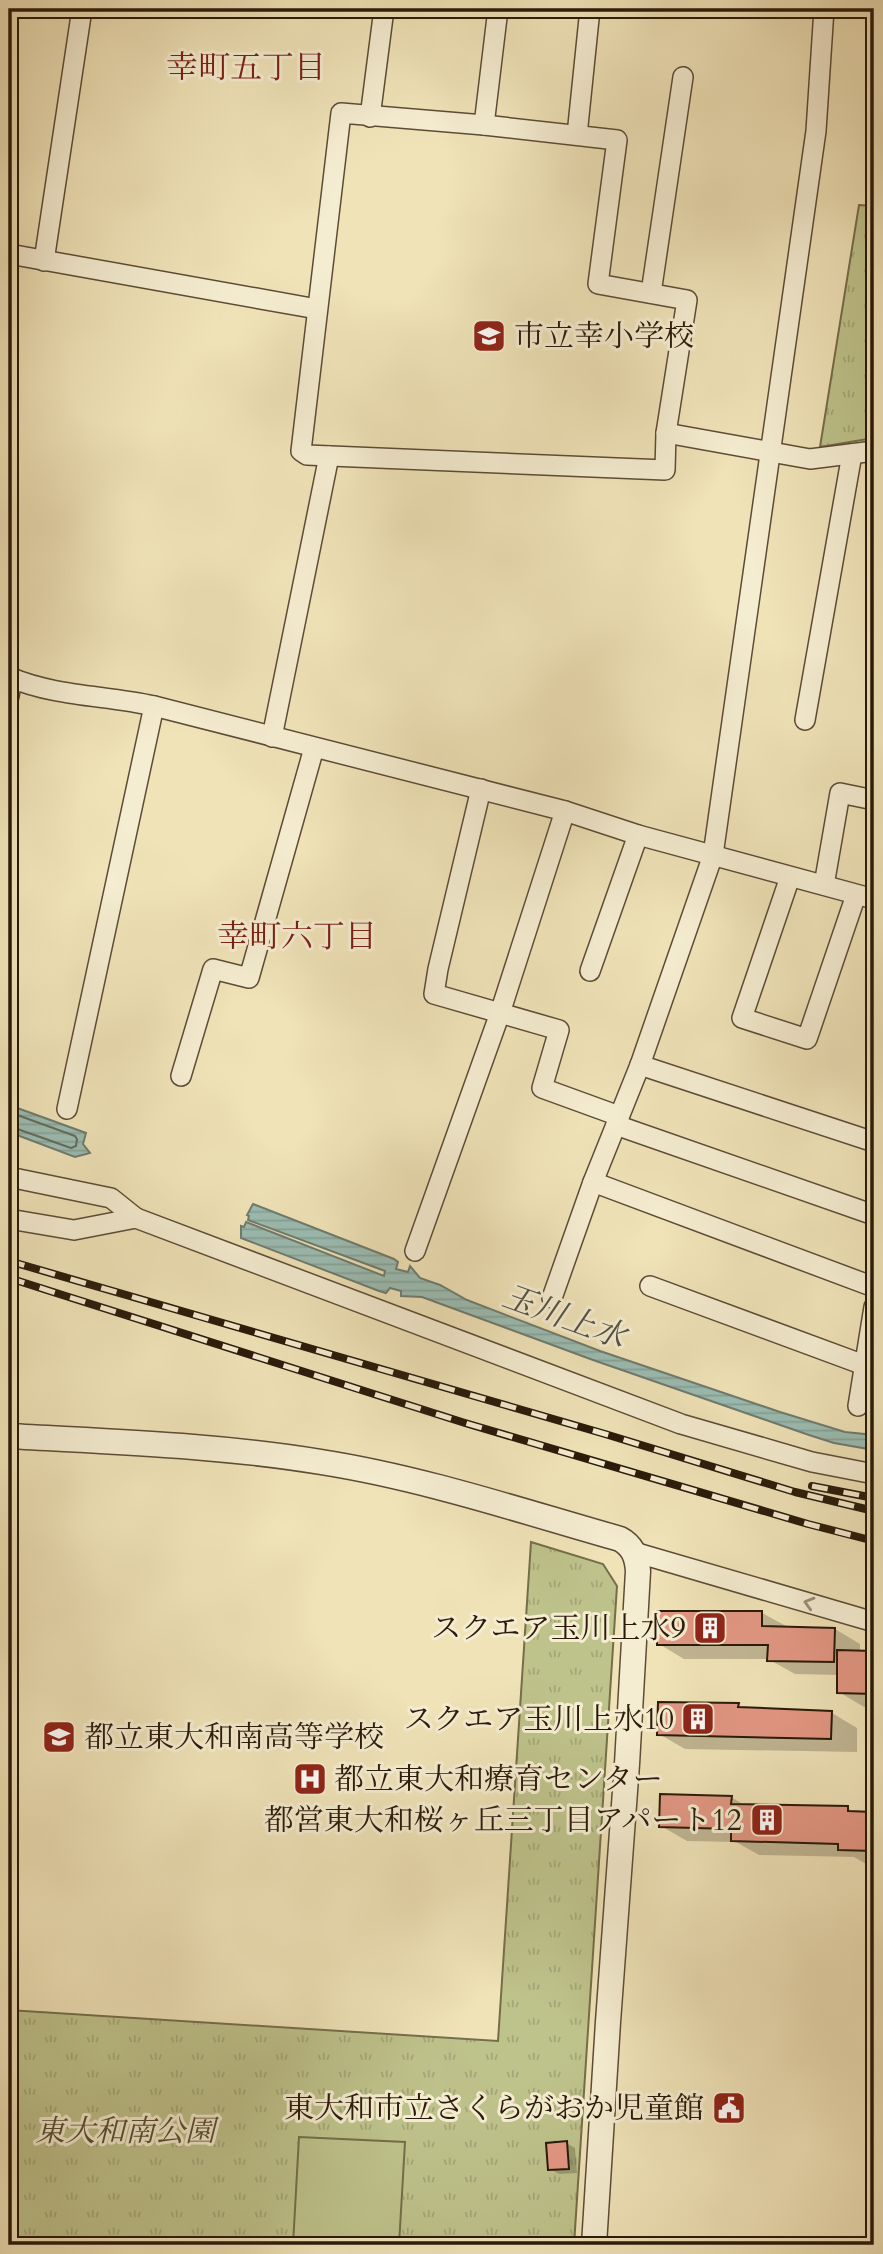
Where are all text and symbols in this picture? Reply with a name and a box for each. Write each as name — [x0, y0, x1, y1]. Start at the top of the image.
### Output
district label: 幸町五丁目 — [166, 46, 326, 90]
place label: 市立幸小学校 — [514, 316, 694, 357]
school or university icon: 市立幸小学校 — [470, 317, 508, 355]
district label: 幸町六丁目 — [217, 915, 377, 959]
water label: 玉川上水 — [496, 1274, 634, 1361]
one-way arrow — [803, 1597, 815, 1612]
place label: スクエア玉川上水9 — [431, 1608, 686, 1649]
building icon: スクエア玉川上水9 — [691, 1609, 729, 1647]
place label: スクエア玉川上水10 — [404, 1699, 674, 1740]
building icon: スクエア玉川上水10 — [679, 1700, 717, 1738]
place label: 都立東大和南高等学校 — [84, 1717, 384, 1758]
school or university icon: 都立東大和南高等学校 — [40, 1718, 78, 1756]
place label: 都立東大和療育センター — [334, 1759, 663, 1800]
hospital icon: 都立東大和療育センター — [291, 1760, 329, 1798]
place label: 都営東大和桜ヶ丘三丁目アパート12 — [264, 1800, 742, 1841]
building icon: 都営東大和桜ヶ丘三丁目アパート12 — [748, 1801, 786, 1839]
place label: 東大和市立さくらがおか児童館 — [284, 2088, 704, 2129]
public building icon: 東大和市立さくらがおか児童館 — [710, 2089, 748, 2127]
park label: 東大和南公園 — [35, 2111, 220, 2152]

